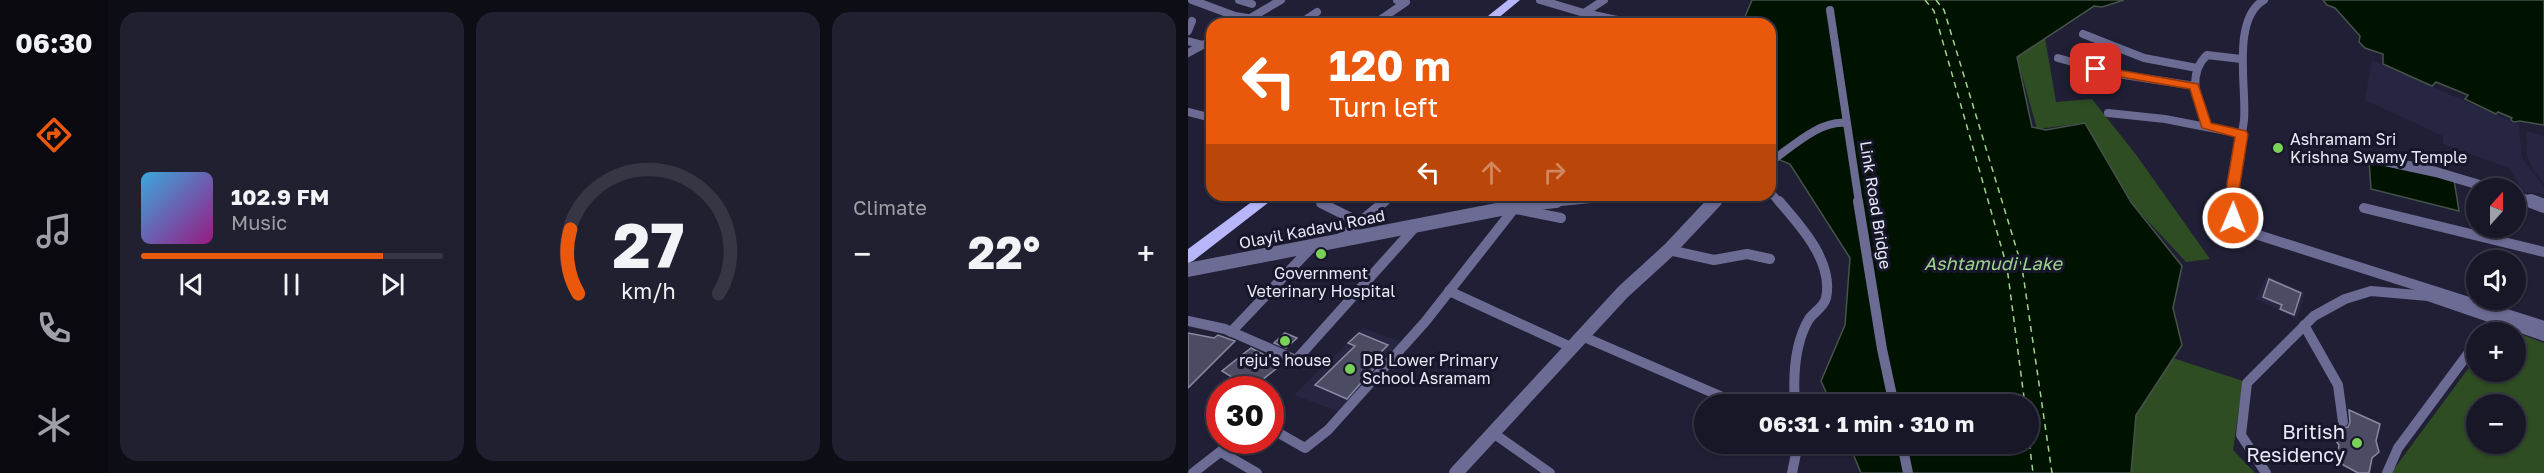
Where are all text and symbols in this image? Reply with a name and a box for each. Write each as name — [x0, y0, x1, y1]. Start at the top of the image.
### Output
text: 06:30 — [15, 27, 93, 59]
text: 120 m — [1329, 40, 1451, 90]
icon: left — [1230, 42, 1308, 120]
pin — [2070, 43, 2121, 94]
icon: arrive — [2079, 52, 2112, 85]
text: Turn left — [1329, 91, 1438, 123]
icon: directions — [33, 114, 75, 156]
place label: Ashramam Sri Krishna Swamy Temple — [2290, 129, 2467, 167]
street label: Link Road Bridge — [1856, 139, 1896, 271]
marker: Ashramam Sri Krishna Swamy Temple — [2271, 141, 2285, 155]
icon: left — [1412, 156, 1445, 189]
icon: ahead — [1475, 156, 1508, 189]
icon: right — [1538, 156, 1571, 189]
north arrow — [2466, 178, 2526, 238]
map controls — [2466, 178, 2526, 454]
text: 102.9 FM — [231, 183, 329, 210]
position arrow — [2201, 186, 2265, 250]
text: Climate — [853, 195, 927, 219]
street label: Olayil Kadavu Road — [1237, 205, 1387, 253]
text: 27 — [612, 207, 684, 282]
icon: music — [33, 210, 75, 252]
text: Music — [231, 210, 287, 234]
text: 22° — [968, 225, 1040, 279]
text: − — [853, 234, 871, 273]
text: + — [1137, 234, 1155, 273]
marker: Government Veterinary Hospital — [1314, 247, 1328, 261]
button: sound — [2466, 250, 2526, 310]
water label: Ashtamudi Lake — [1924, 252, 2063, 274]
place label: Government Veterinary Hospital — [1247, 263, 1395, 301]
icon: previous — [175, 268, 208, 301]
icon: pause — [275, 268, 308, 301]
icon: next — [376, 268, 409, 301]
text: km/h — [621, 278, 675, 304]
icon: phone — [33, 307, 75, 349]
button: + — [2466, 322, 2526, 382]
marker: reju's house — [1278, 334, 1292, 348]
place label: reju's house — [1239, 350, 1331, 370]
place label: DB Lower Primary School Asramam — [1362, 350, 1499, 388]
marker: DB Lower Primary School Asramam — [1343, 362, 1357, 376]
speed limit sign: 30 — [1206, 376, 1284, 454]
button: − — [2466, 394, 2526, 454]
icon: climate — [33, 404, 75, 446]
text: 06:31 · 1 min · 310 m — [1759, 410, 1974, 437]
place label: British Residency — [2246, 419, 2345, 466]
marker: British Residency — [2350, 436, 2364, 450]

